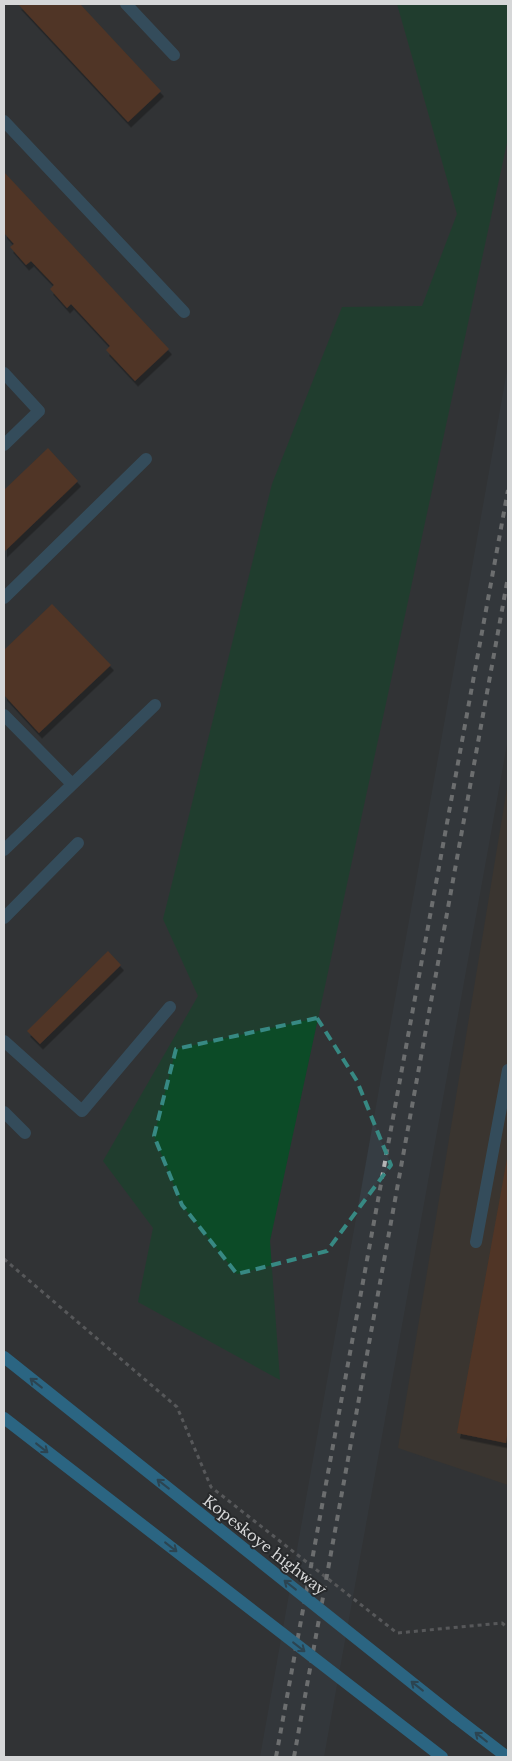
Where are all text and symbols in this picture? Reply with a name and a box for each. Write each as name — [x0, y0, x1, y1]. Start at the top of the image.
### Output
one-way arrow — [29, 1377, 42, 1388]
one-way arrow — [35, 1442, 48, 1453]
one-way arrow — [156, 1479, 170, 1489]
street label: Kopeskoye highway — [199, 1491, 331, 1599]
one-way arrow — [164, 1542, 177, 1553]
one-way arrow — [284, 1580, 297, 1591]
one-way arrow — [292, 1641, 305, 1652]
one-way arrow — [411, 1681, 424, 1692]
one-way arrow — [474, 1732, 488, 1742]

